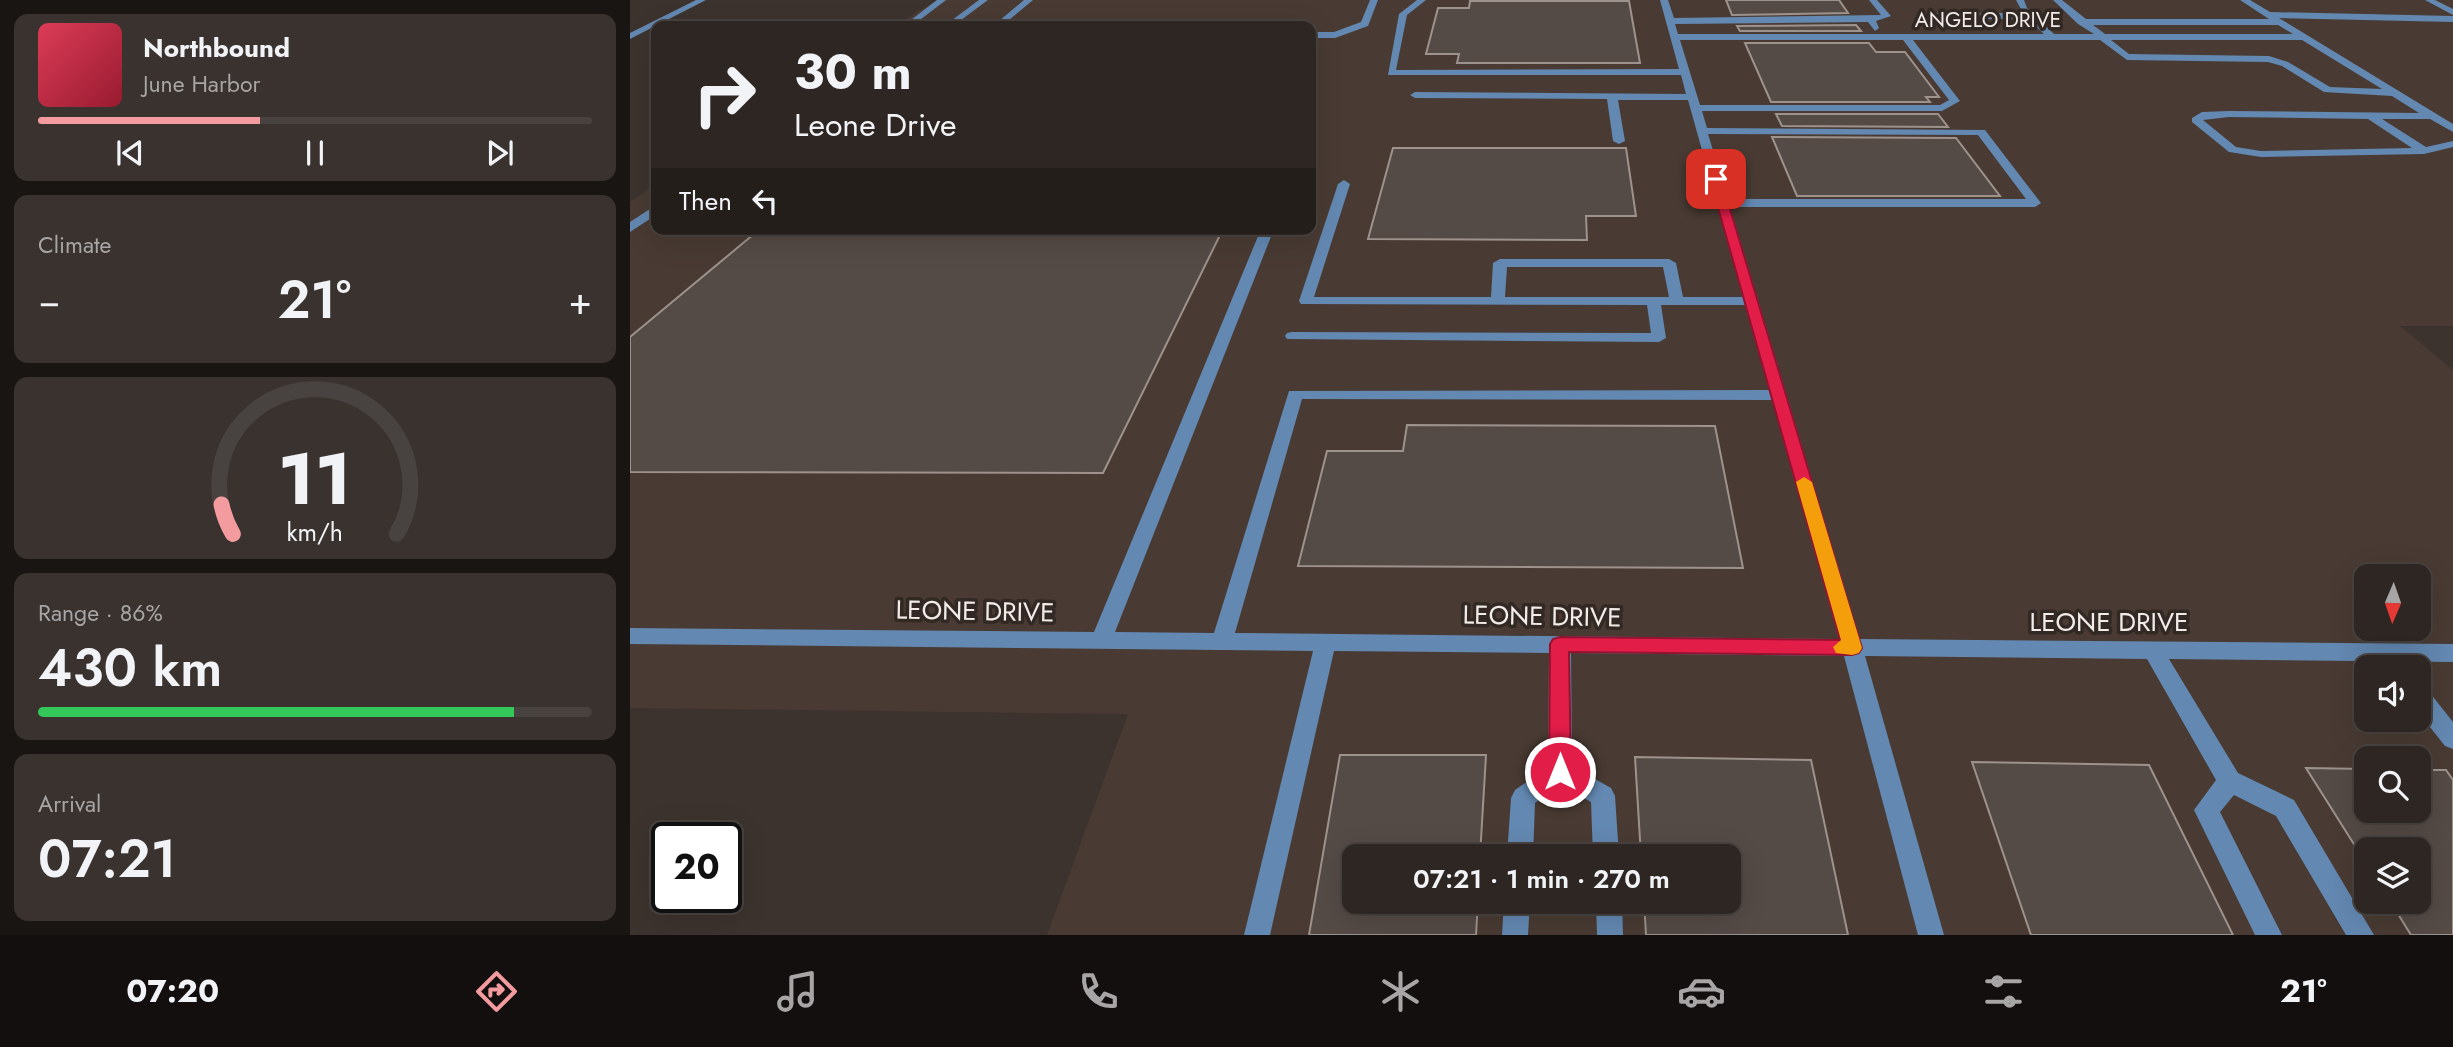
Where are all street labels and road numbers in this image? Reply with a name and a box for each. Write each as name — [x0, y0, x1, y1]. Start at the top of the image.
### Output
street label: ANGELO DRIVE — [1915, 5, 2061, 35]
street label: LEONE DRIVE — [895, 591, 1055, 631]
street label: LEONE DRIVE — [1462, 596, 1622, 636]
street label: LEONE DRIVE — [2030, 603, 2188, 641]

